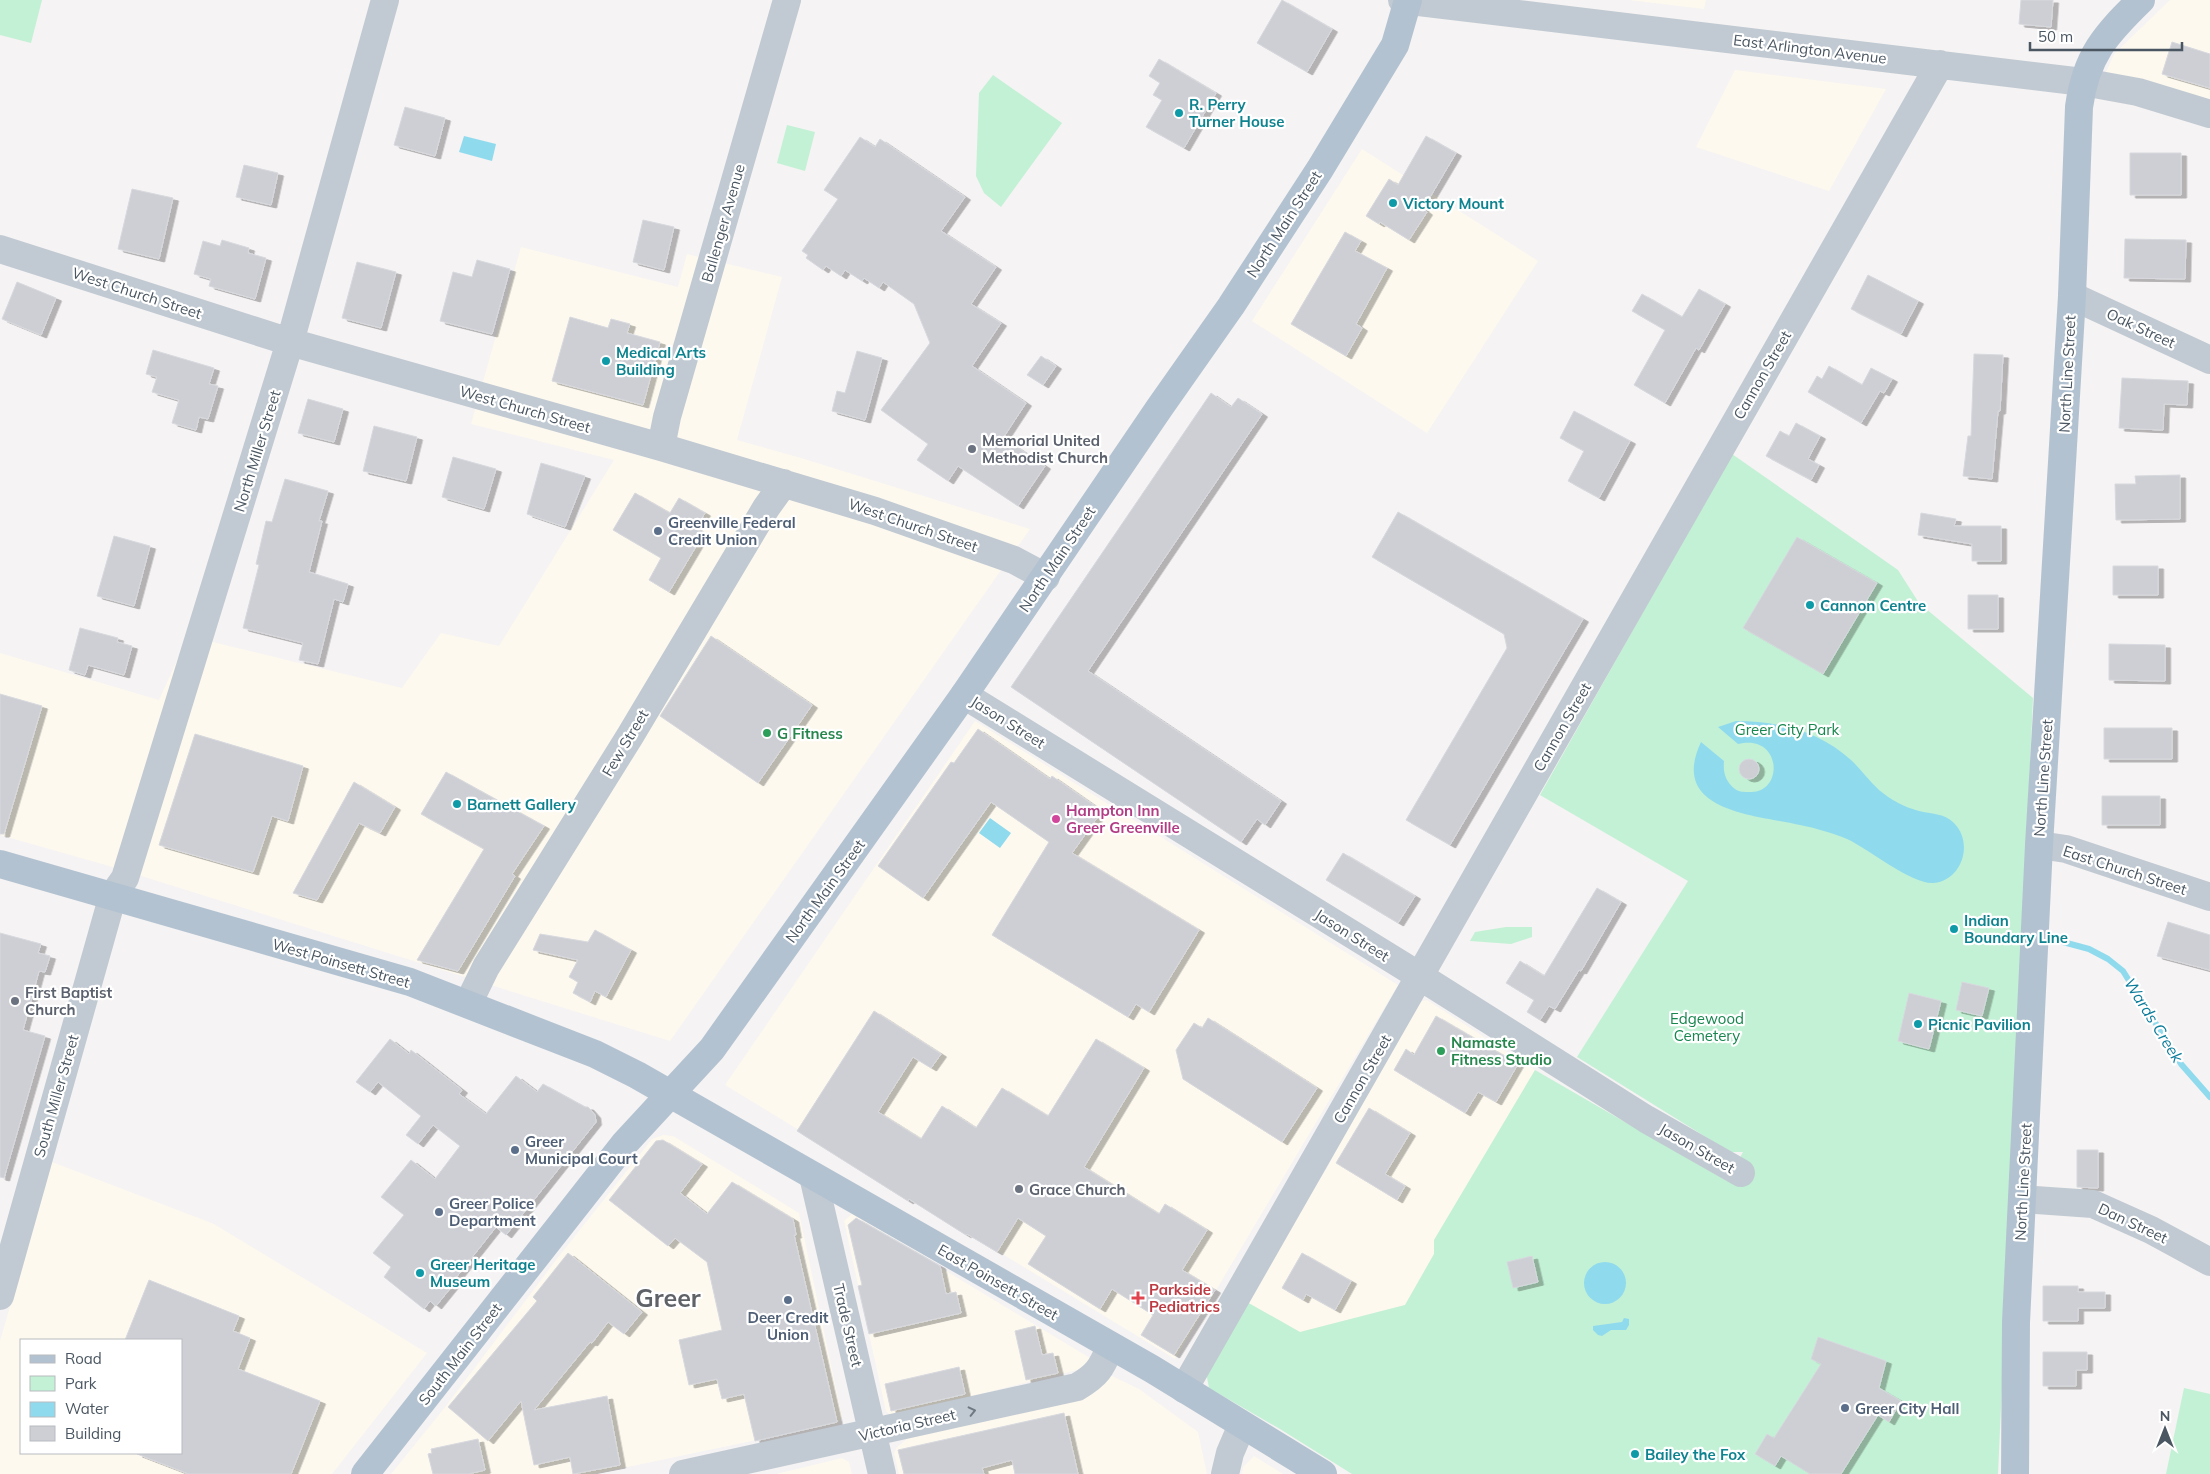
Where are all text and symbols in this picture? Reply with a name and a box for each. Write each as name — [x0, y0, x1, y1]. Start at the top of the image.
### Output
scale bar — [2030, 20, 2182, 52]
text: 50 m — [2038, 27, 2073, 46]
street label: East Arlington Avenue — [1732, 30, 1888, 68]
place label: R. Perry Turner House — [1189, 95, 1284, 131]
marker: R. Perry Turner House — [1173, 107, 1185, 119]
street label: Ballenger Avenue — [697, 162, 749, 284]
street label: North Main Street — [1242, 167, 1326, 281]
place label: Victory Mount — [1402, 194, 1504, 213]
marker: Victory Mount — [1387, 197, 1399, 209]
street label: West Church Street — [70, 263, 204, 323]
street label: Oak Street — [2104, 304, 2178, 352]
street label: North Line Street — [2054, 315, 2080, 433]
street label: Cannon Street — [1729, 327, 1795, 423]
place label: Medical Arts Building — [616, 343, 706, 379]
marker: Medical Arts Building — [600, 355, 612, 367]
street label: West Church Street — [457, 381, 593, 437]
street label: North Miller Street — [229, 388, 285, 514]
place label: Memorial United Methodist Church — [982, 431, 1108, 467]
marker: Memorial United Methodist Church — [966, 443, 978, 455]
street label: West Church Street — [846, 494, 980, 556]
street label: North Main Street — [1015, 503, 1099, 615]
place label: Greenville Federal Credit Union — [668, 513, 796, 549]
marker: Greenville Federal Credit Union — [652, 525, 664, 537]
place label: Cannon Centre — [1820, 596, 1926, 615]
marker: Cannon Centre — [1804, 599, 1816, 611]
street label: Cannon Street — [1529, 679, 1595, 775]
street label: Jason Street — [967, 692, 1049, 752]
street label: Few Street — [598, 706, 652, 780]
street label: North Line Street — [2029, 719, 2057, 837]
park label: Greer City Park — [1735, 720, 1840, 739]
place label: G Fitness — [777, 724, 843, 743]
marker: G Fitness — [761, 727, 773, 739]
place label: Barnett Gallery — [467, 795, 577, 814]
marker: Barnett Gallery — [451, 798, 463, 810]
place label: Hampton Inn Greer Greenville — [1066, 801, 1180, 837]
marker: Hampton Inn Greer Greenville — [1050, 813, 1062, 825]
street label: North Main Street — [781, 836, 869, 946]
street label: East Church Street — [2061, 841, 2189, 899]
street label: Jason Street — [1311, 905, 1393, 965]
place label: Indian Boundary Line — [1964, 911, 2068, 947]
marker: Indian Boundary Line — [1948, 923, 1960, 935]
street label: West Poinsett Street — [270, 934, 412, 992]
water label: Wards Creek — [2120, 974, 2188, 1067]
place label: First Baptist Church — [25, 983, 112, 1019]
marker: First Baptist Church — [9, 995, 21, 1007]
park label: Edgewood Cemetery — [1670, 1009, 1744, 1045]
place label: Picnic Pavilion — [1928, 1015, 2031, 1034]
marker: Picnic Pavilion — [1912, 1018, 1924, 1030]
street label: Cannon Street — [1329, 1031, 1395, 1127]
street label: South Miller Street — [29, 1032, 83, 1160]
place label: Namaste Fitness Studio — [1451, 1033, 1552, 1069]
marker: Namaste Fitness Studio — [1435, 1045, 1447, 1057]
street label: Jason Street — [1656, 1119, 1738, 1177]
street label: North Line Street — [2010, 1123, 2036, 1241]
place label: Greer Municipal Court — [525, 1132, 638, 1168]
marker: Greer Municipal Court — [509, 1144, 521, 1156]
place label: Grace Church — [1029, 1180, 1126, 1199]
marker: Grace Church — [1013, 1183, 1025, 1195]
place label: Greer Police Department — [449, 1194, 536, 1230]
street label: Dan Street — [2095, 1199, 2171, 1247]
marker: Greer Police Department — [433, 1206, 445, 1218]
street label: East Poinsett Street — [934, 1240, 1062, 1324]
place label: Greer Heritage Museum — [430, 1255, 536, 1291]
marker: Greer Heritage Museum — [414, 1267, 426, 1279]
place label: Parkside Pediatrics — [1149, 1280, 1220, 1316]
district label: Greer — [635, 1282, 701, 1313]
street label: Trade Street — [829, 1282, 867, 1368]
marker: Parkside Pediatrics — [1131, 1291, 1145, 1305]
marker: Deer Credit Union — [782, 1294, 794, 1306]
street label: South Main Street — [414, 1299, 506, 1409]
place label: Deer Credit Union — [747, 1308, 829, 1344]
legend — [20, 1339, 182, 1454]
text: Road — [65, 1349, 102, 1368]
text: Park — [65, 1374, 97, 1393]
text: Water — [65, 1399, 109, 1418]
place label: Greer City Hall — [1855, 1399, 1959, 1418]
marker: Greer City Hall — [1839, 1402, 1851, 1414]
north arrow — [2140, 1404, 2190, 1454]
street label: Victoria Street — [857, 1405, 957, 1445]
one-way arrow — [967, 1406, 976, 1416]
text: N — [2160, 1407, 2170, 1425]
text: Building — [65, 1424, 121, 1443]
place label: Bailey the Fox — [1645, 1445, 1746, 1464]
marker: Bailey the Fox — [1629, 1448, 1641, 1460]

